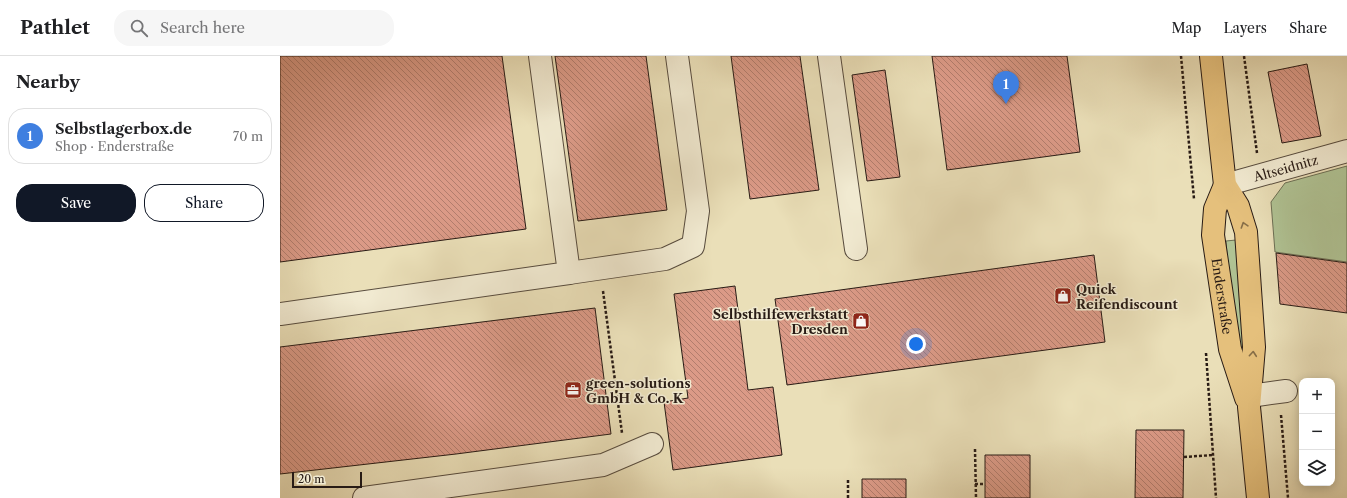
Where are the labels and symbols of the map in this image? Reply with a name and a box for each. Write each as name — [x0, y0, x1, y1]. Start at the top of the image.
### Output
pin: 1 — [993, 71, 1019, 104]
street label: Altseidnitz — [1251, 151, 1320, 185]
one-way arrow — [1240, 222, 1249, 229]
street label: Enderstraße — [1209, 257, 1236, 335]
place label: Quick Reifendiscount — [1076, 281, 1179, 312]
shop icon: Quick Reifendiscount — [1053, 286, 1073, 306]
place label: Selbsthilfewerkstatt Dresden — [713, 306, 849, 337]
shop icon: Selbsthilfewerkstatt Dresden — [851, 311, 871, 331]
your location — [906, 334, 926, 354]
one-way arrow — [1249, 351, 1258, 357]
place label: green-solutions GmbH & Co. K — [585, 375, 690, 406]
office icon: green-solutions GmbH & Co. K — [563, 380, 583, 400]
scale bar — [292, 470, 362, 489]

